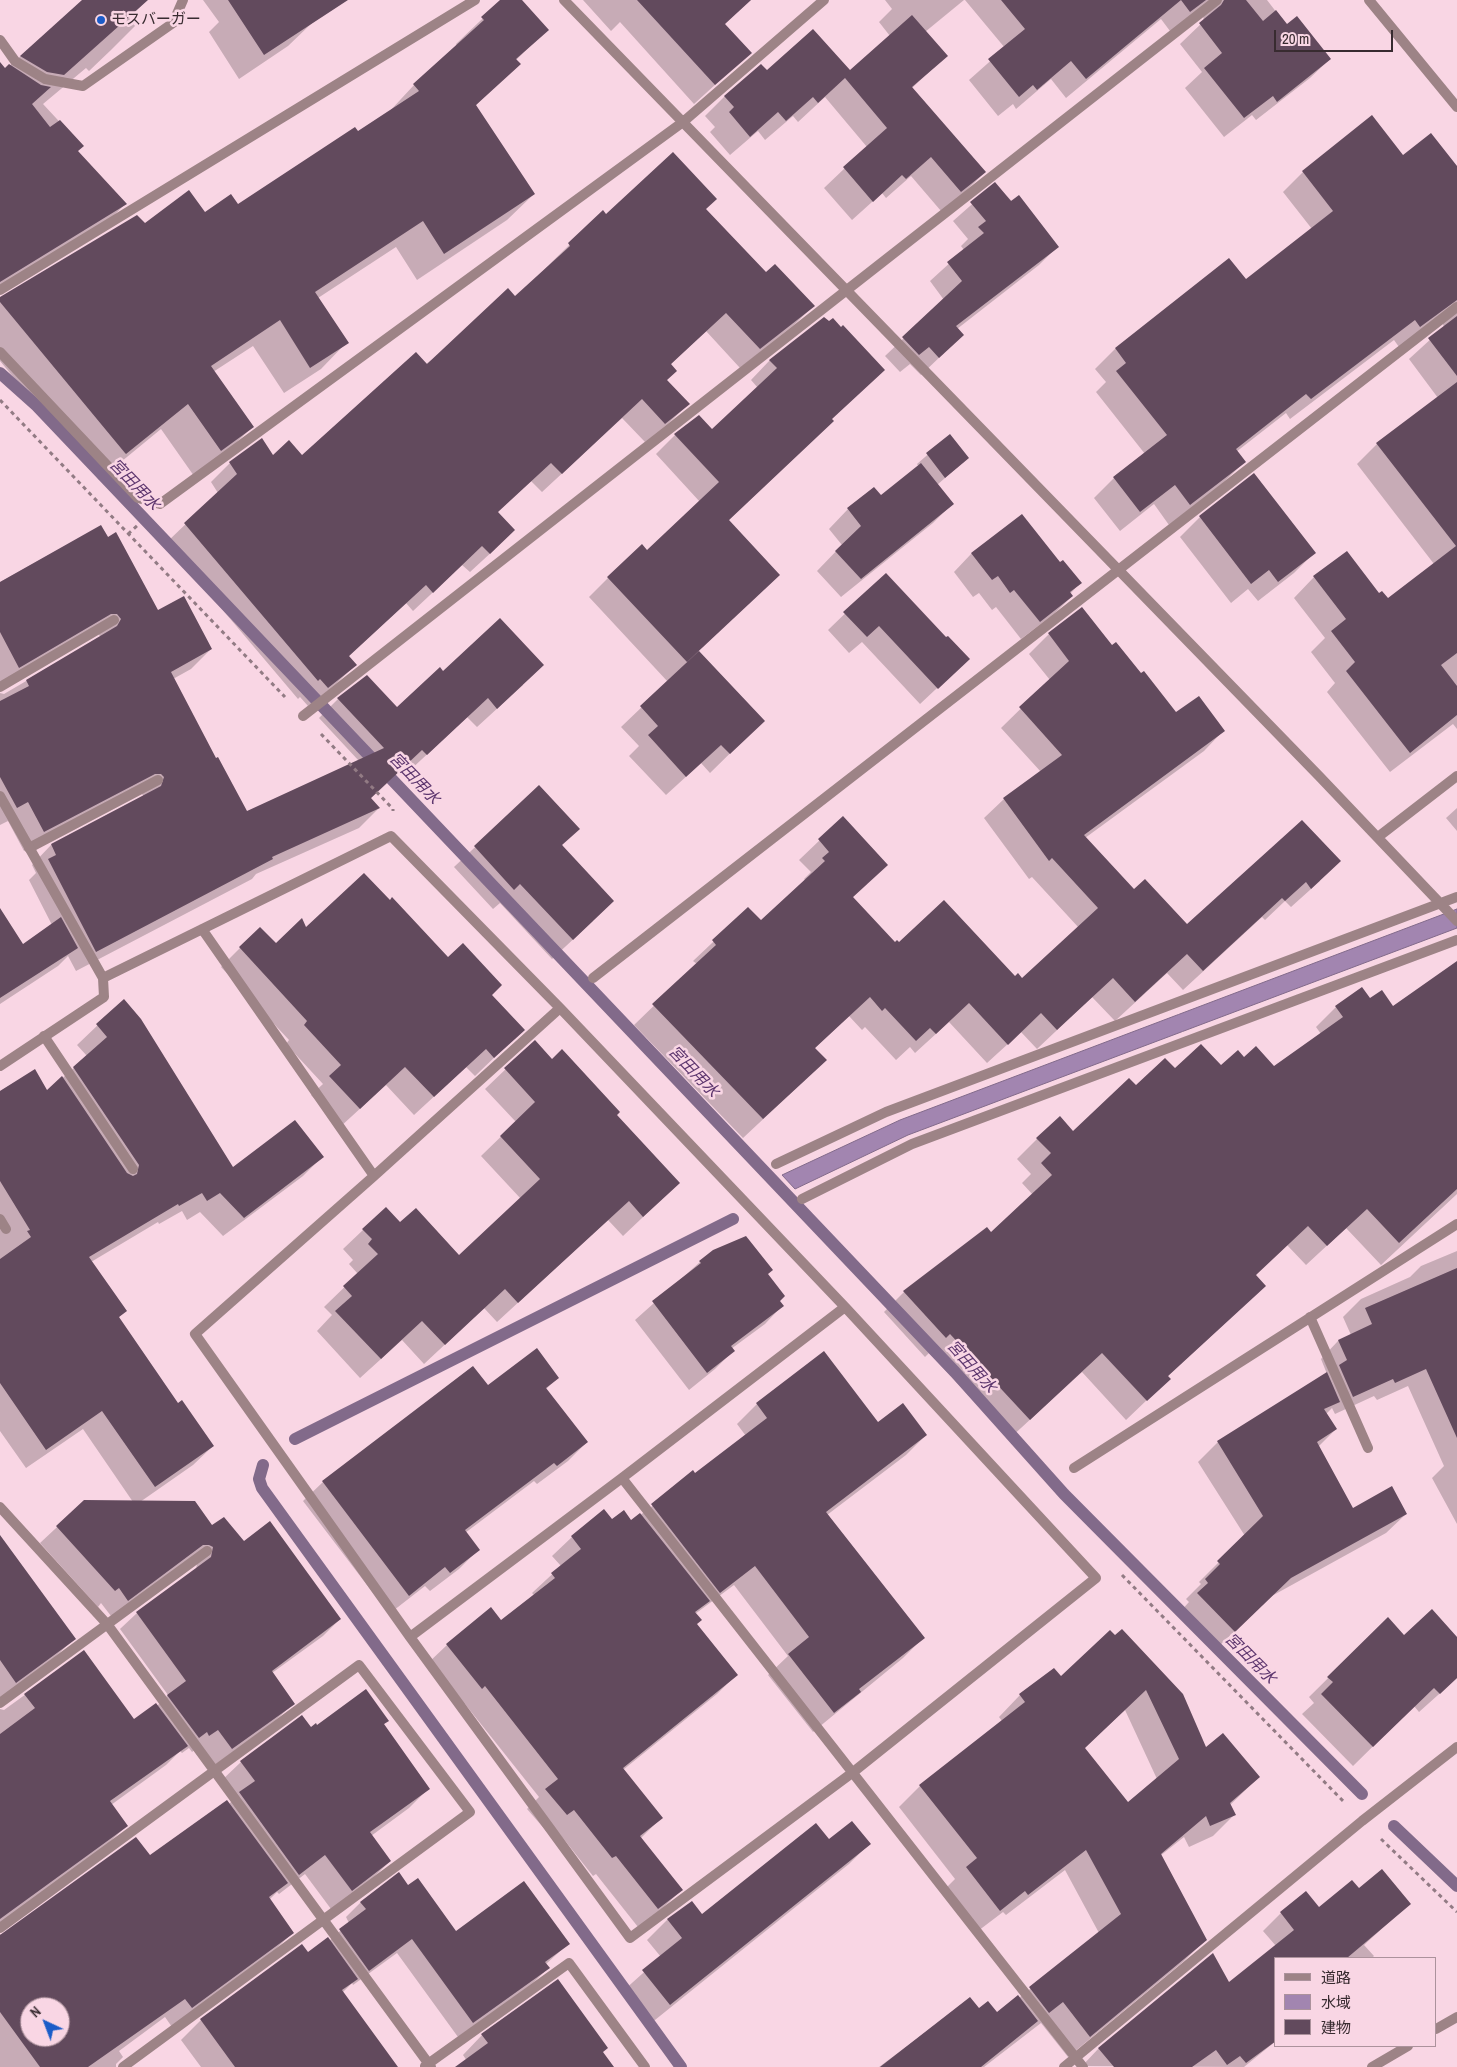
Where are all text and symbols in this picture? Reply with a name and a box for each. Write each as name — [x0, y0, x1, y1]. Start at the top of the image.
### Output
place label: モスバーガー — [111, 11, 201, 29]
marker: モスバーガー — [95, 14, 107, 26]
scale bar — [1277, 20, 1396, 52]
text: 20 m — [1282, 28, 1309, 49]
water label: 宮田用水 — [105, 455, 163, 515]
water label: 宮田用水 — [385, 749, 443, 809]
water label: 宮田用水 — [664, 1042, 722, 1102]
water label: 宮田用水 — [942, 1337, 1000, 1397]
water label: 宮田用水 — [1221, 1630, 1279, 1688]
legend — [1274, 1957, 1437, 2047]
text: 道路 — [1321, 1967, 1351, 1988]
text: 水域 — [1321, 1992, 1351, 2013]
north arrow — [20, 1997, 70, 2047]
text: N — [26, 2002, 45, 2021]
text: 建物 — [1321, 2017, 1351, 2038]

